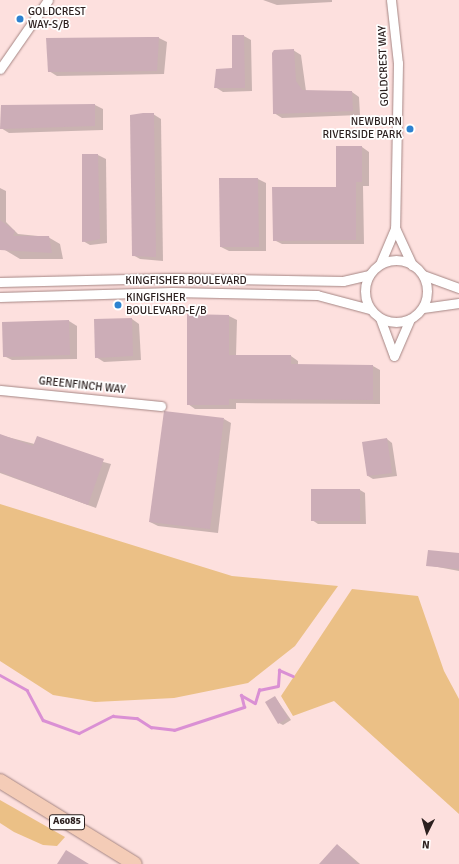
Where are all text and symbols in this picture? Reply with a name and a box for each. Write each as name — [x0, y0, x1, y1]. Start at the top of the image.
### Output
place label: GOLDCREST WAY-S/B — [28, 6, 86, 32]
marker: GOLDCREST WAY-S/B — [15, 14, 25, 24]
street label: GOLDCREST WAY — [376, 25, 392, 107]
place label: NEWBURN RIVERSIDE PARK — [322, 116, 402, 142]
marker: NEWBURN RIVERSIDE PARK — [405, 124, 415, 134]
street label: KINGFISHER BOULEVARD — [125, 274, 247, 288]
place label: KINGFISHER BOULEVARD-E/B — [126, 292, 207, 318]
marker: KINGFISHER BOULEVARD-E/B — [113, 300, 123, 310]
street label: GREENFINCH WAY — [38, 375, 126, 397]
north arrow — [407, 812, 447, 852]
road number: A6085 — [49, 814, 85, 830]
text: N — [422, 838, 430, 851]

